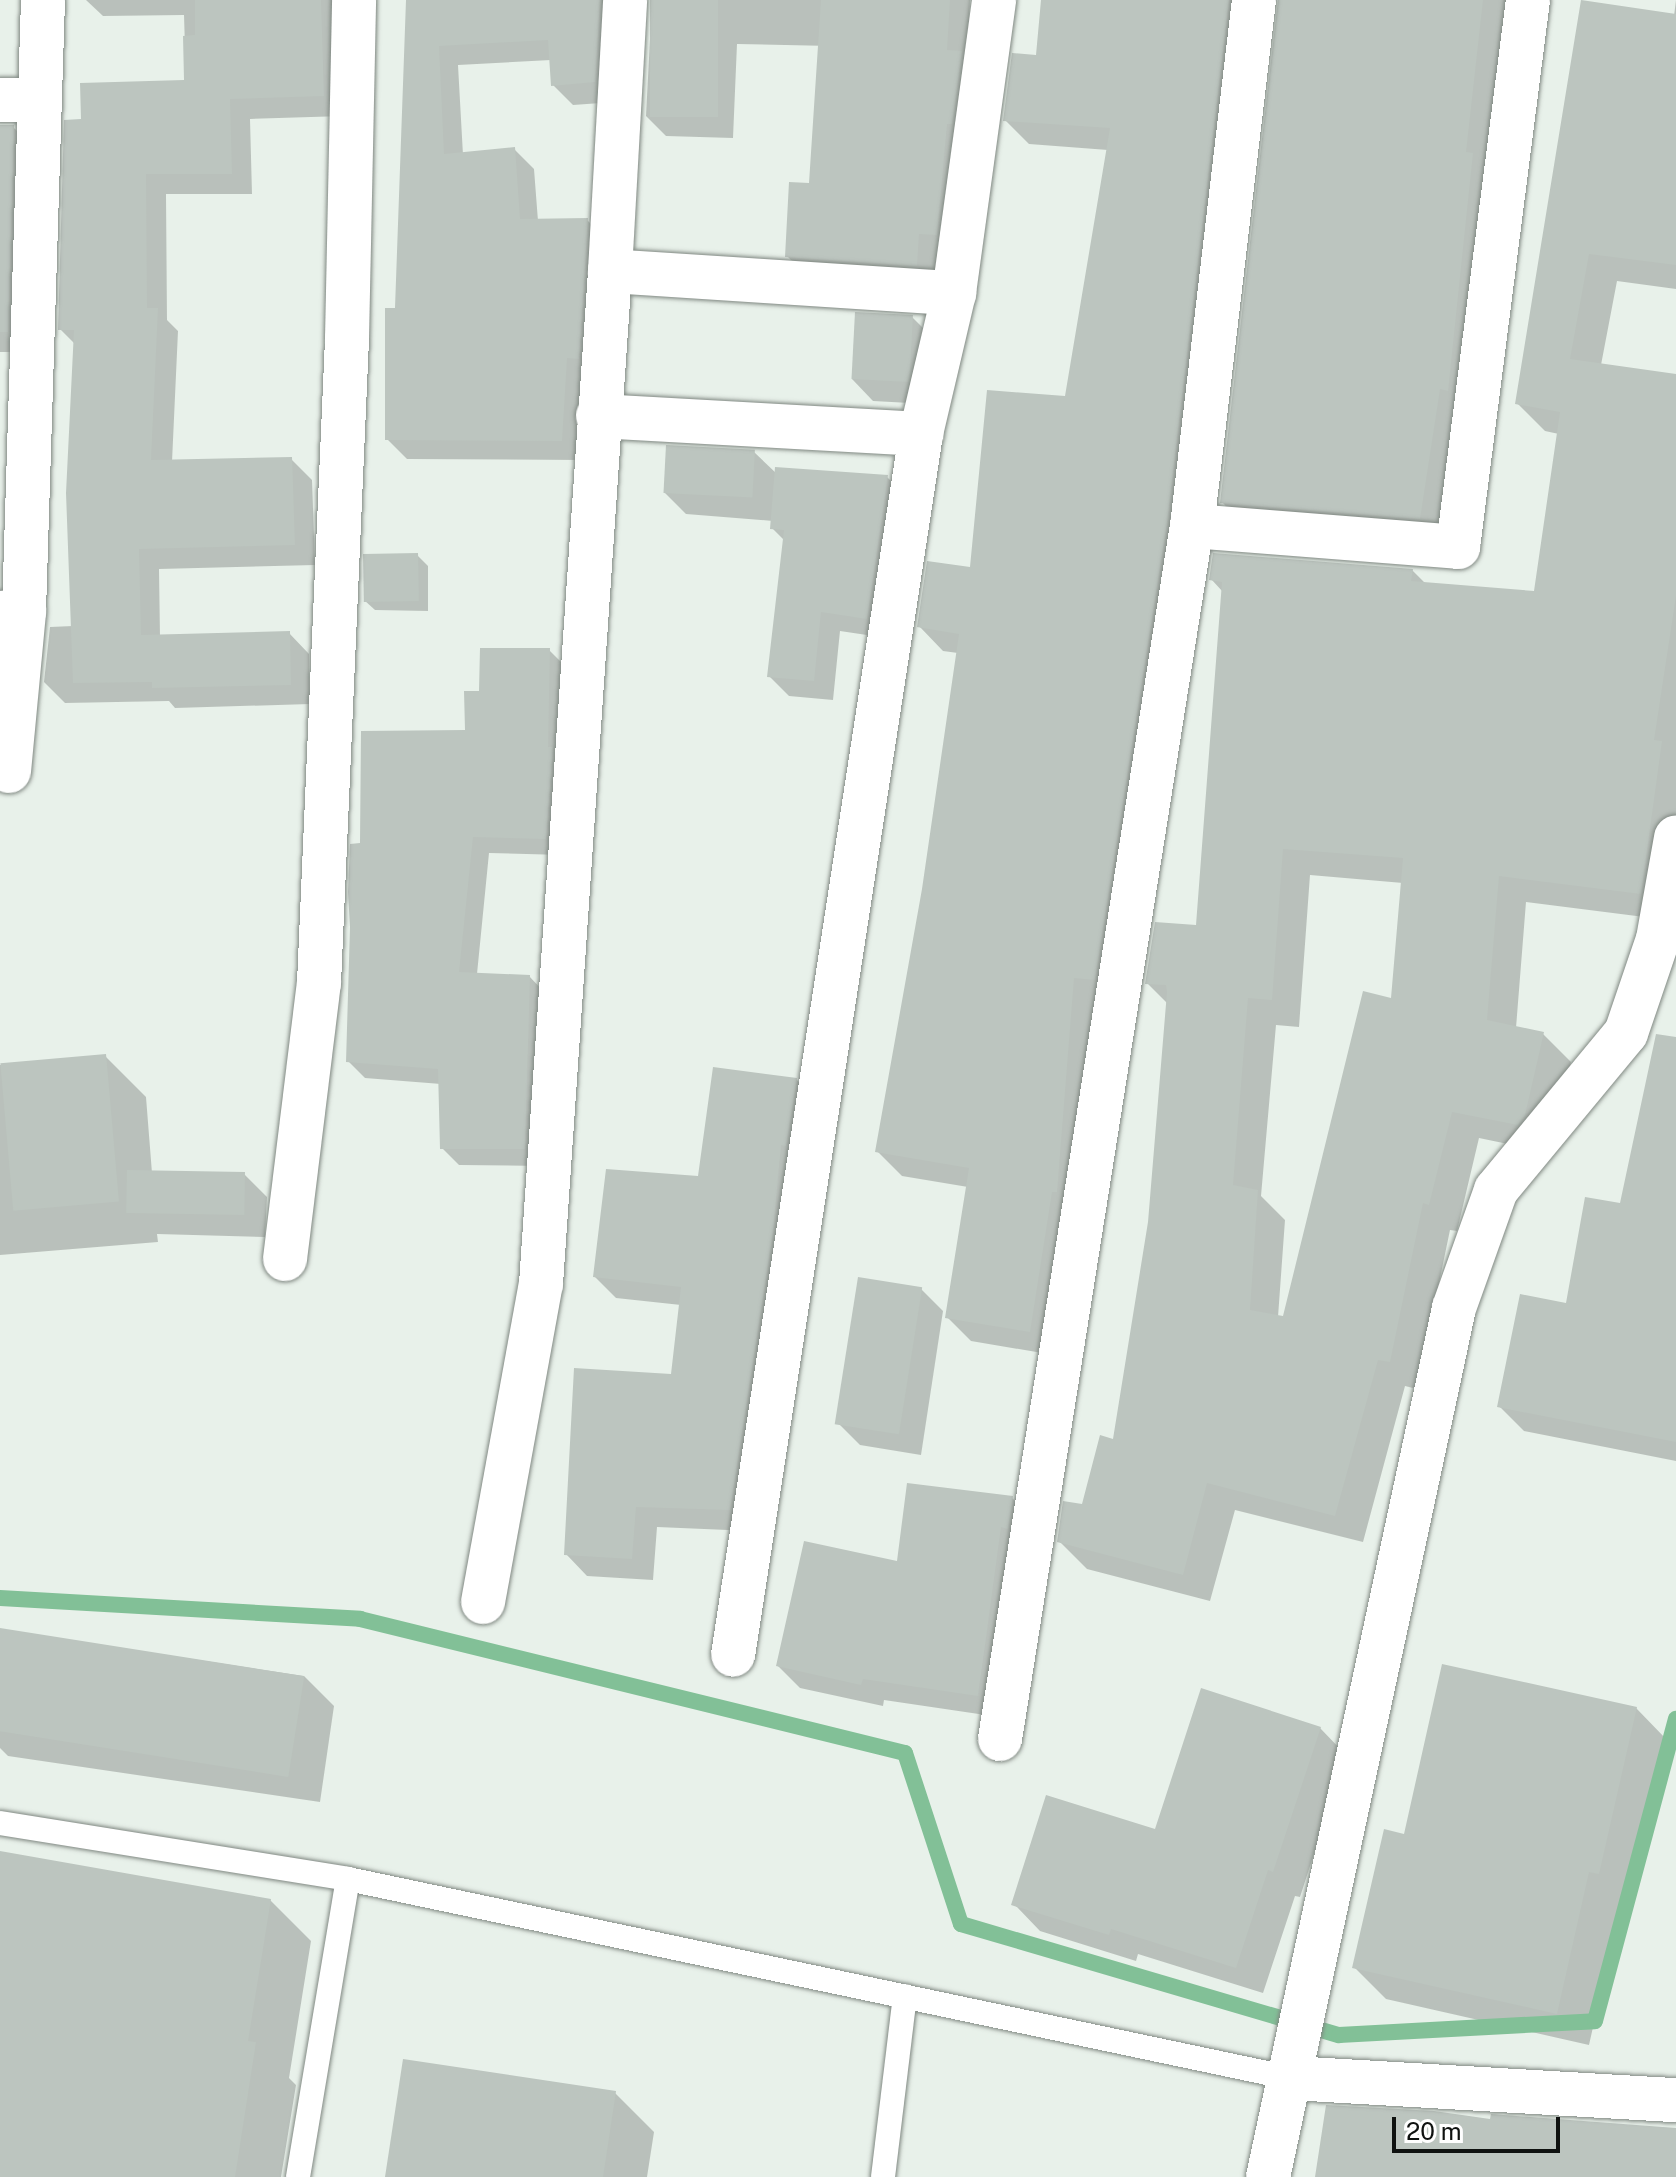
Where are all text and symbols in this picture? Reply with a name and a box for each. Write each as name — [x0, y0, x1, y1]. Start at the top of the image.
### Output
scale bar — [1396, 2101, 1564, 2151]
text: 20 m — [1406, 2117, 1462, 2145]

